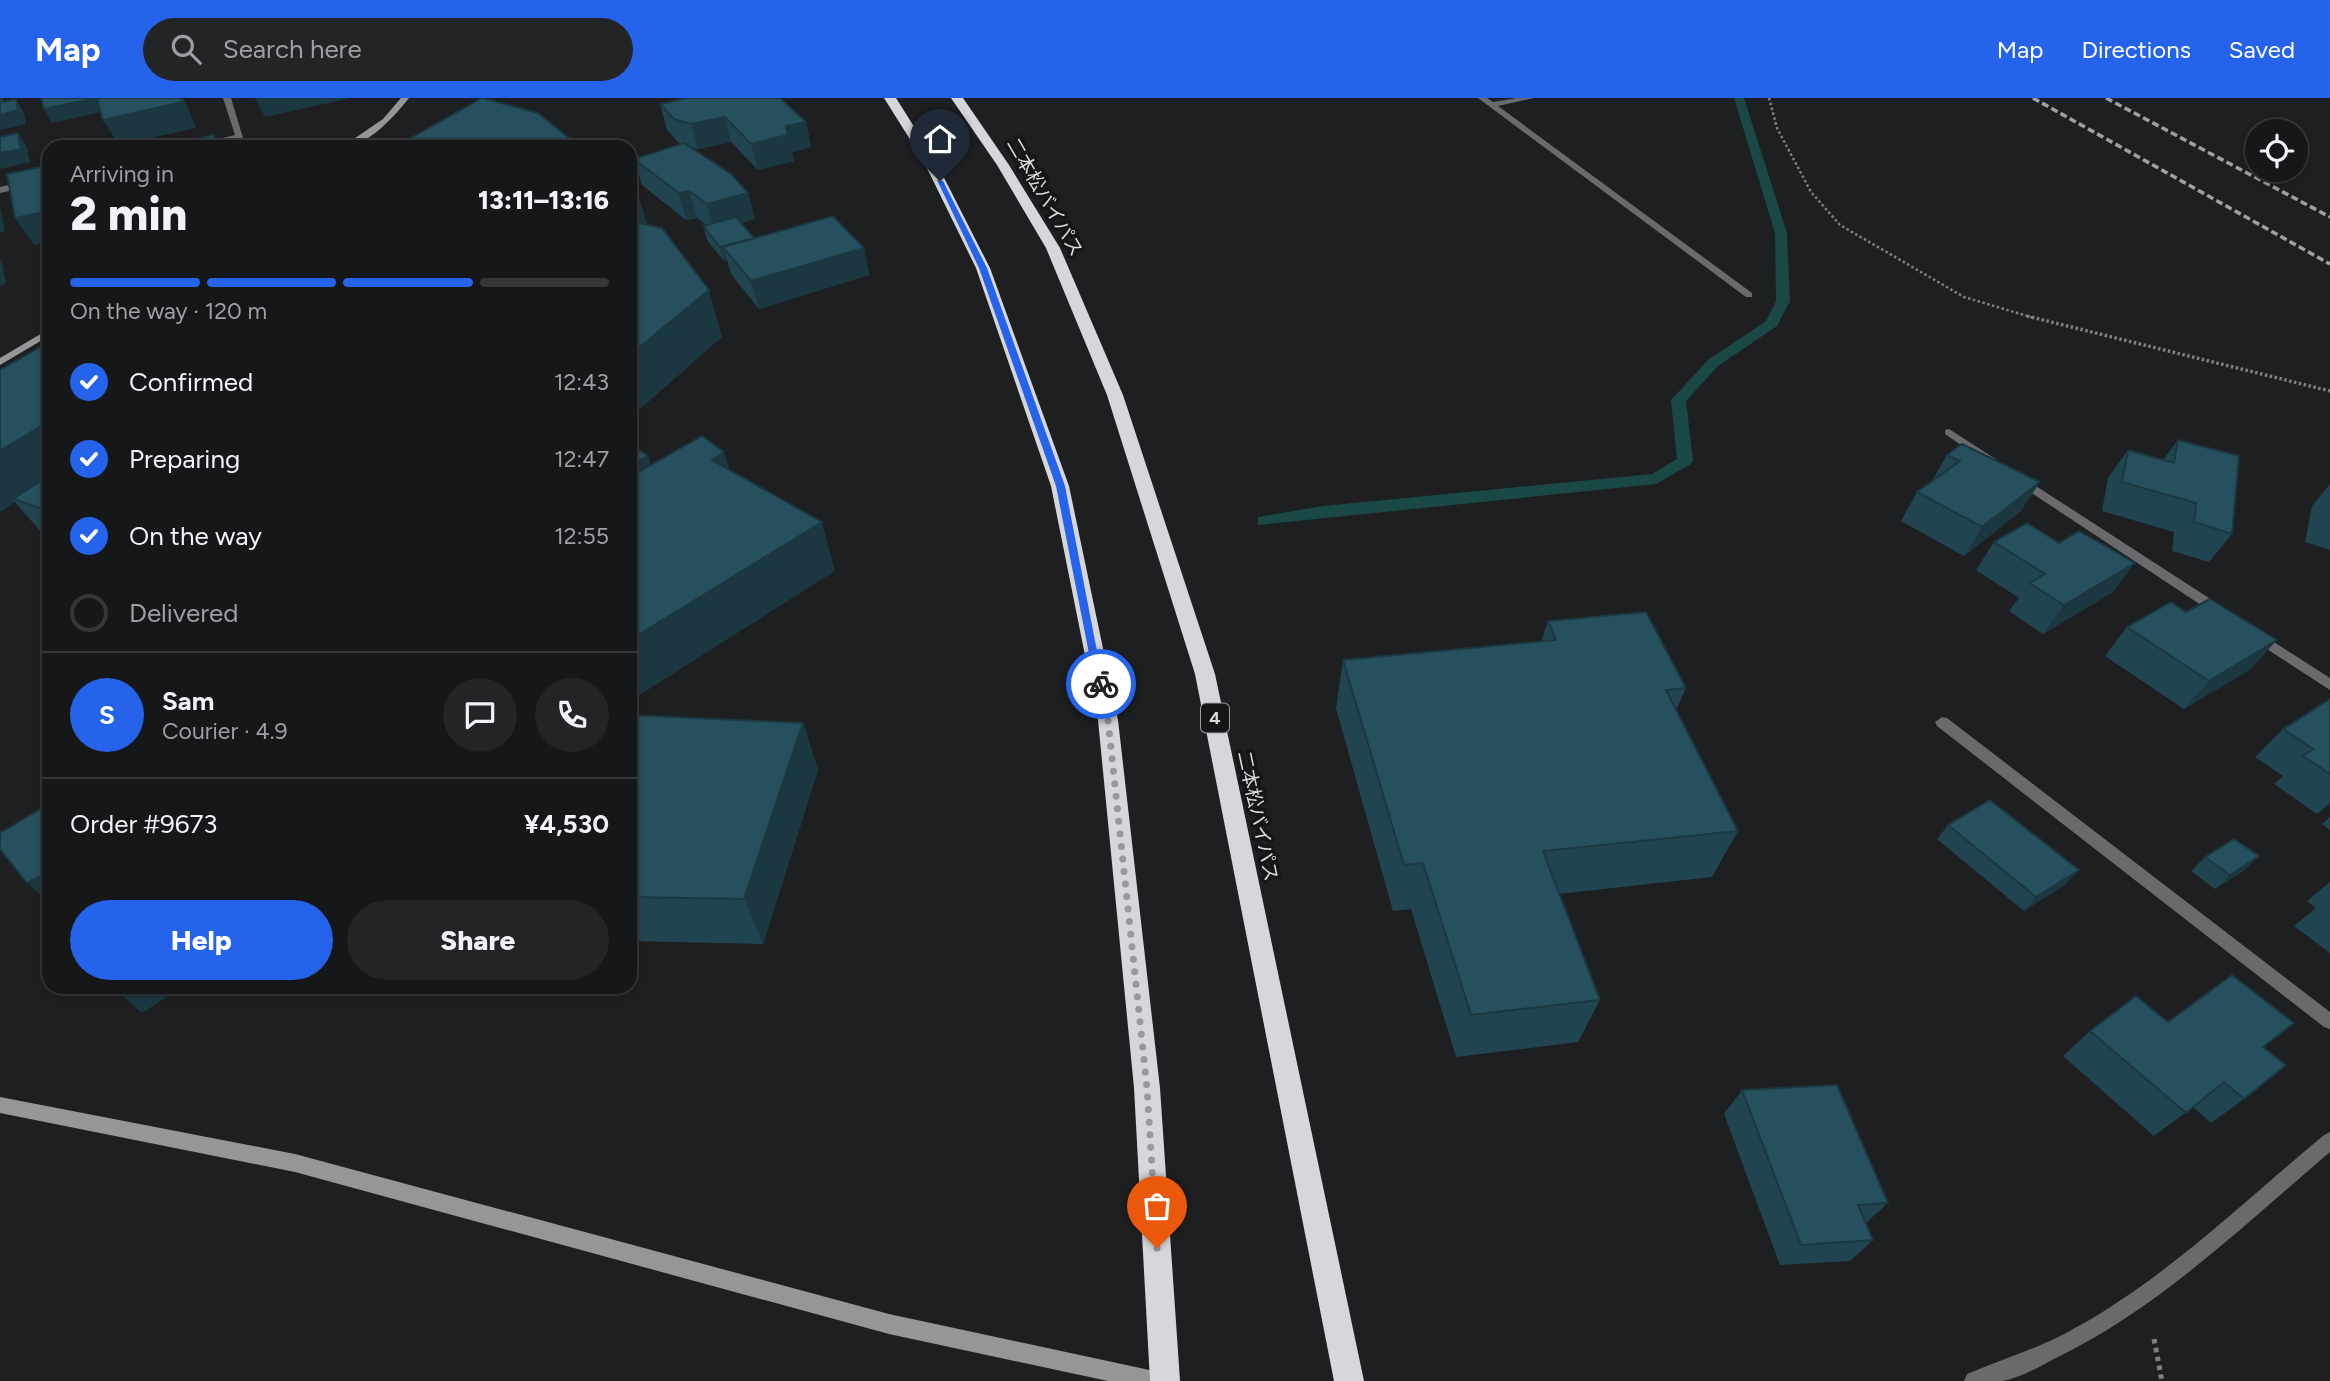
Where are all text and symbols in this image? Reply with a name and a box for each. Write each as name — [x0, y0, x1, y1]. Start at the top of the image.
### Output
search box — [143, 18, 633, 81]
text: Map — [35, 30, 101, 69]
icon: search — [167, 30, 205, 68]
text: Search here — [223, 33, 362, 65]
text: Map — [1997, 35, 2043, 64]
text: Directions — [2081, 35, 2191, 64]
text: Saved — [2229, 35, 2295, 64]
pin — [910, 109, 970, 181]
map controls — [2245, 119, 2308, 182]
button: locate — [2245, 119, 2308, 182]
icon: home — [921, 120, 959, 158]
street label: 二本松バイパス — [1002, 134, 1088, 260]
text: Arriving in — [70, 160, 174, 188]
text: 13:11–13:16 — [478, 184, 609, 216]
text: 2 min — [70, 186, 187, 242]
text: On the way · 120 m — [70, 297, 267, 325]
icon: check — [70, 363, 108, 401]
text: Confirmed — [129, 366, 253, 398]
text: 12:43 — [554, 368, 609, 396]
icon: check — [70, 440, 108, 478]
text: Preparing — [129, 443, 240, 475]
text: 12:47 — [554, 445, 609, 473]
icon: check — [70, 517, 108, 555]
text: On the way — [129, 520, 262, 552]
text: 12:55 — [554, 522, 609, 550]
text: Delivered — [129, 597, 238, 629]
courier — [1066, 649, 1136, 719]
icon: bike — [1082, 665, 1120, 703]
button: chat — [443, 678, 517, 752]
button: phone — [535, 678, 609, 752]
text: Sam — [162, 685, 214, 717]
text: S — [99, 699, 115, 731]
road number: 4 — [1201, 704, 1229, 732]
text: Courier · 4.9 — [162, 717, 288, 745]
street label: 二本松バイパス — [1233, 749, 1283, 883]
text: Order #9673 — [70, 808, 218, 840]
text: ¥4,530 — [524, 808, 609, 840]
button: Help — [70, 900, 333, 980]
button: Share — [347, 900, 609, 980]
pin — [1127, 1176, 1187, 1248]
icon: bag — [1138, 1187, 1176, 1225]

